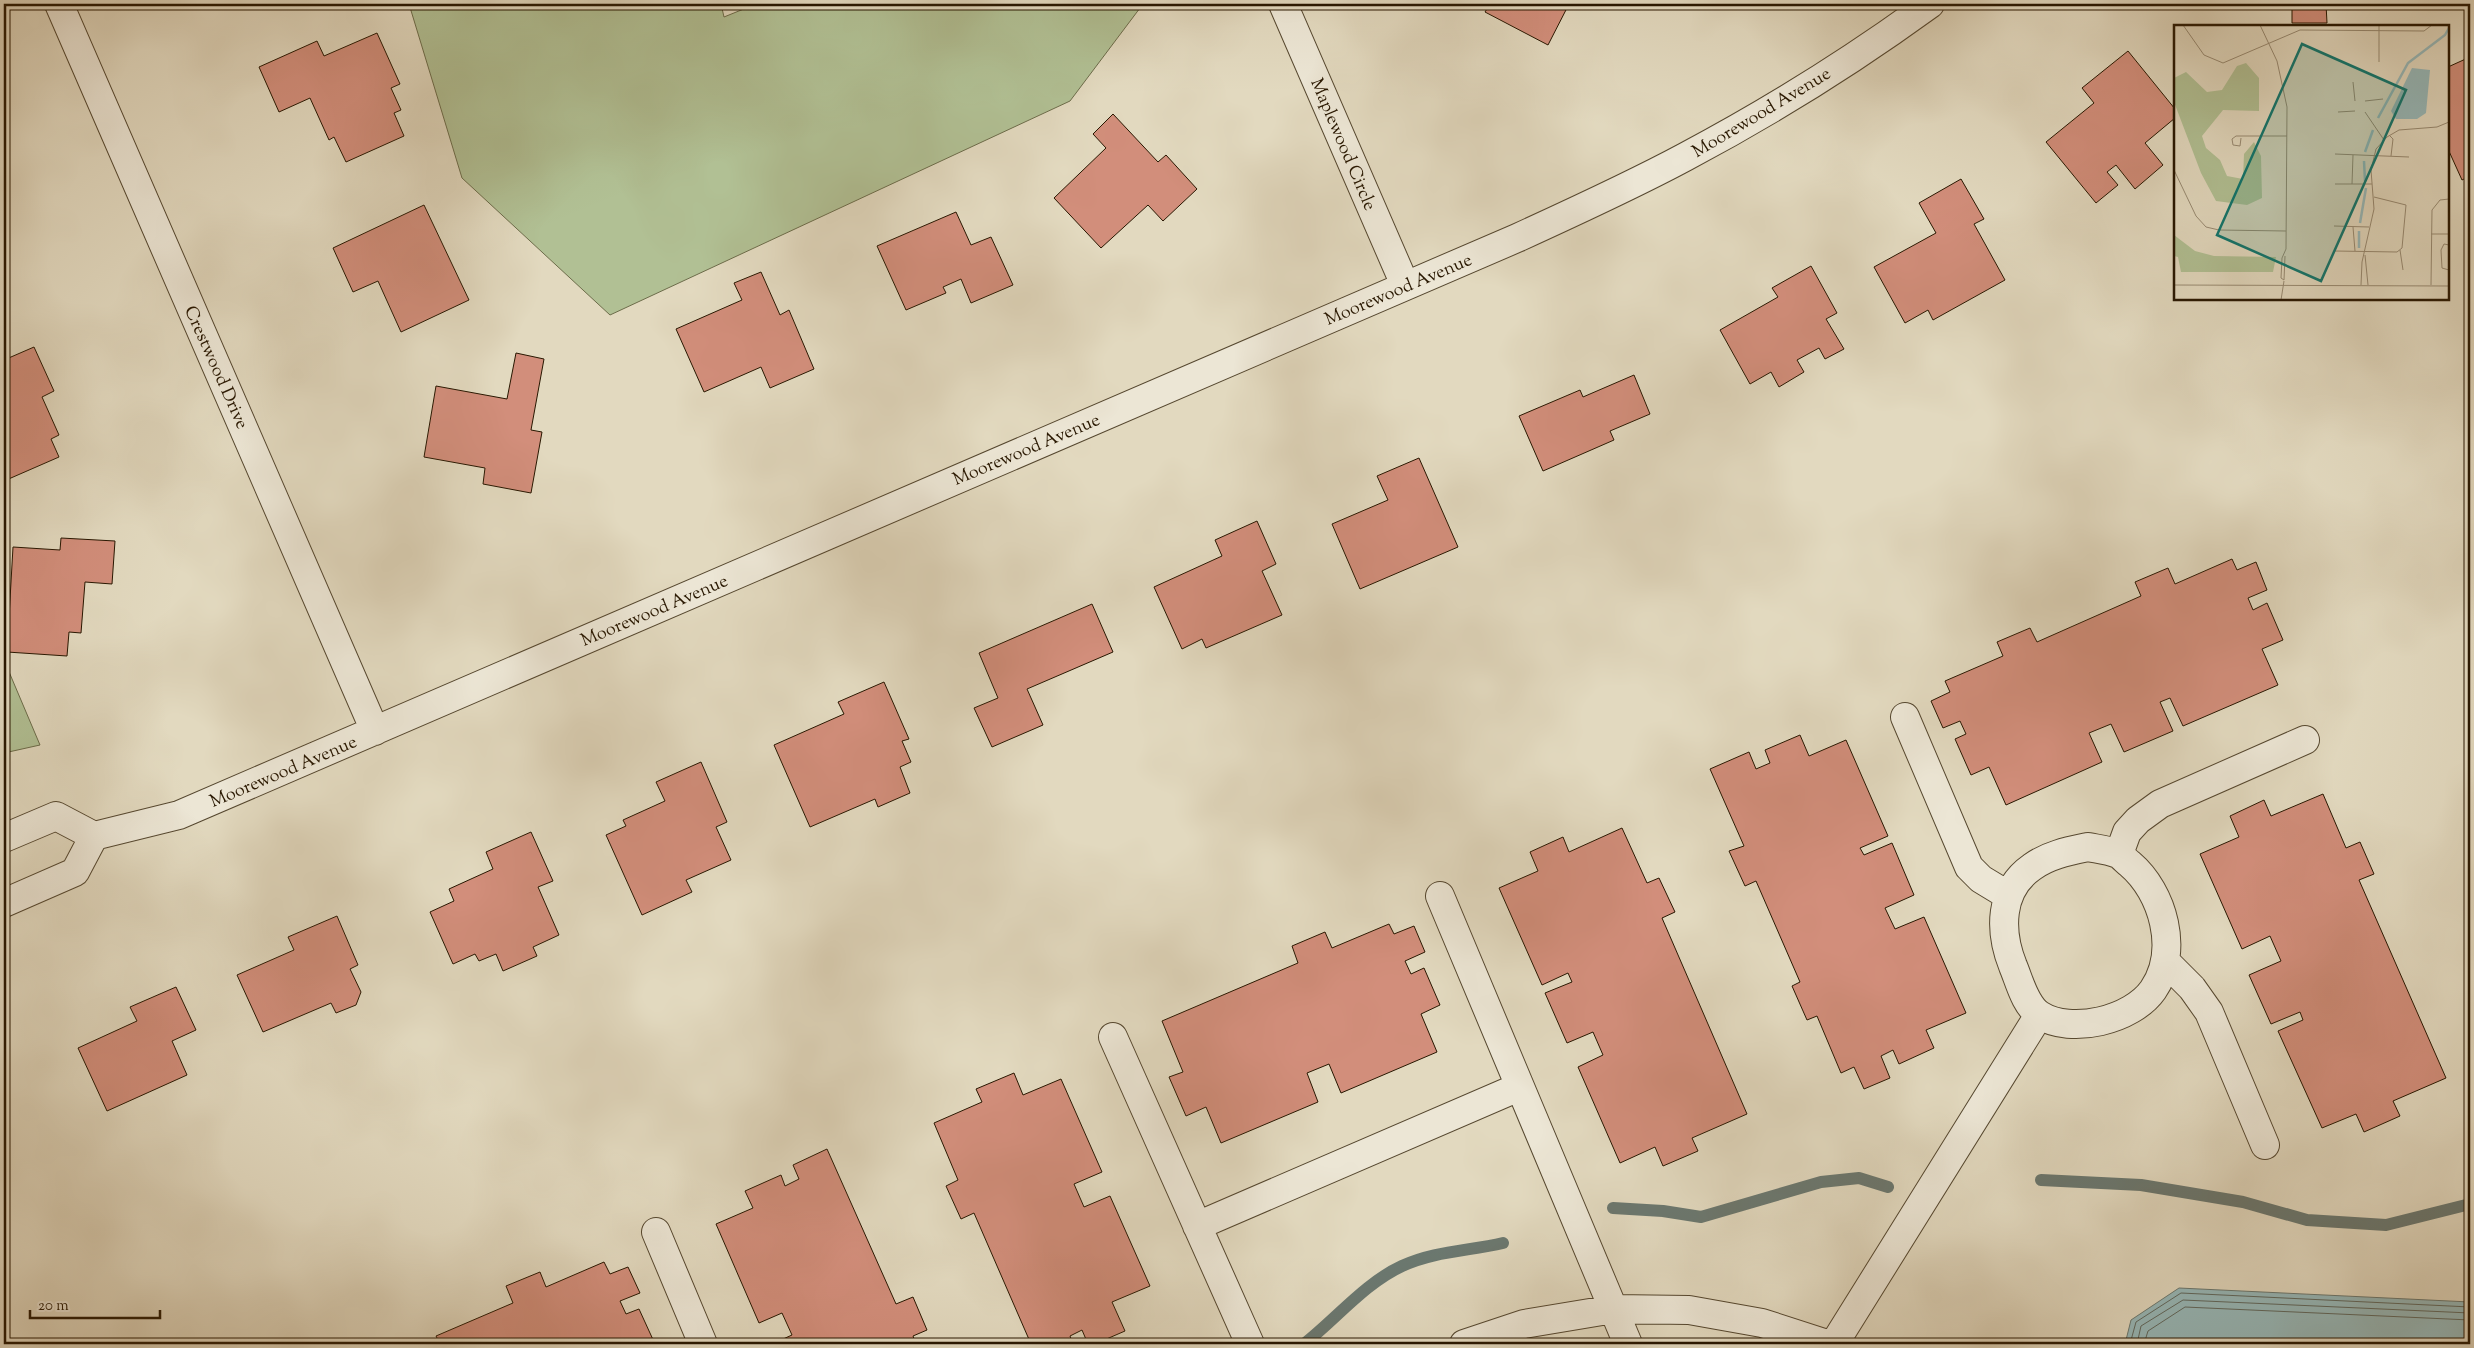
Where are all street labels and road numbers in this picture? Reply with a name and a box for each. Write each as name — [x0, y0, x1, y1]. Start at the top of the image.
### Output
street label: Moorewood Avenue — [1688, 62, 1836, 165]
street label: Maplewood Circle — [1303, 75, 1382, 215]
street label: Moorewood Avenue — [1321, 248, 1476, 334]
street label: Crestwood Drive — [176, 302, 254, 434]
street label: Moorewood Avenue — [949, 408, 1104, 494]
street label: Moorewood Avenue — [577, 569, 732, 655]
street label: Moorewood Avenue — [206, 730, 361, 816]

